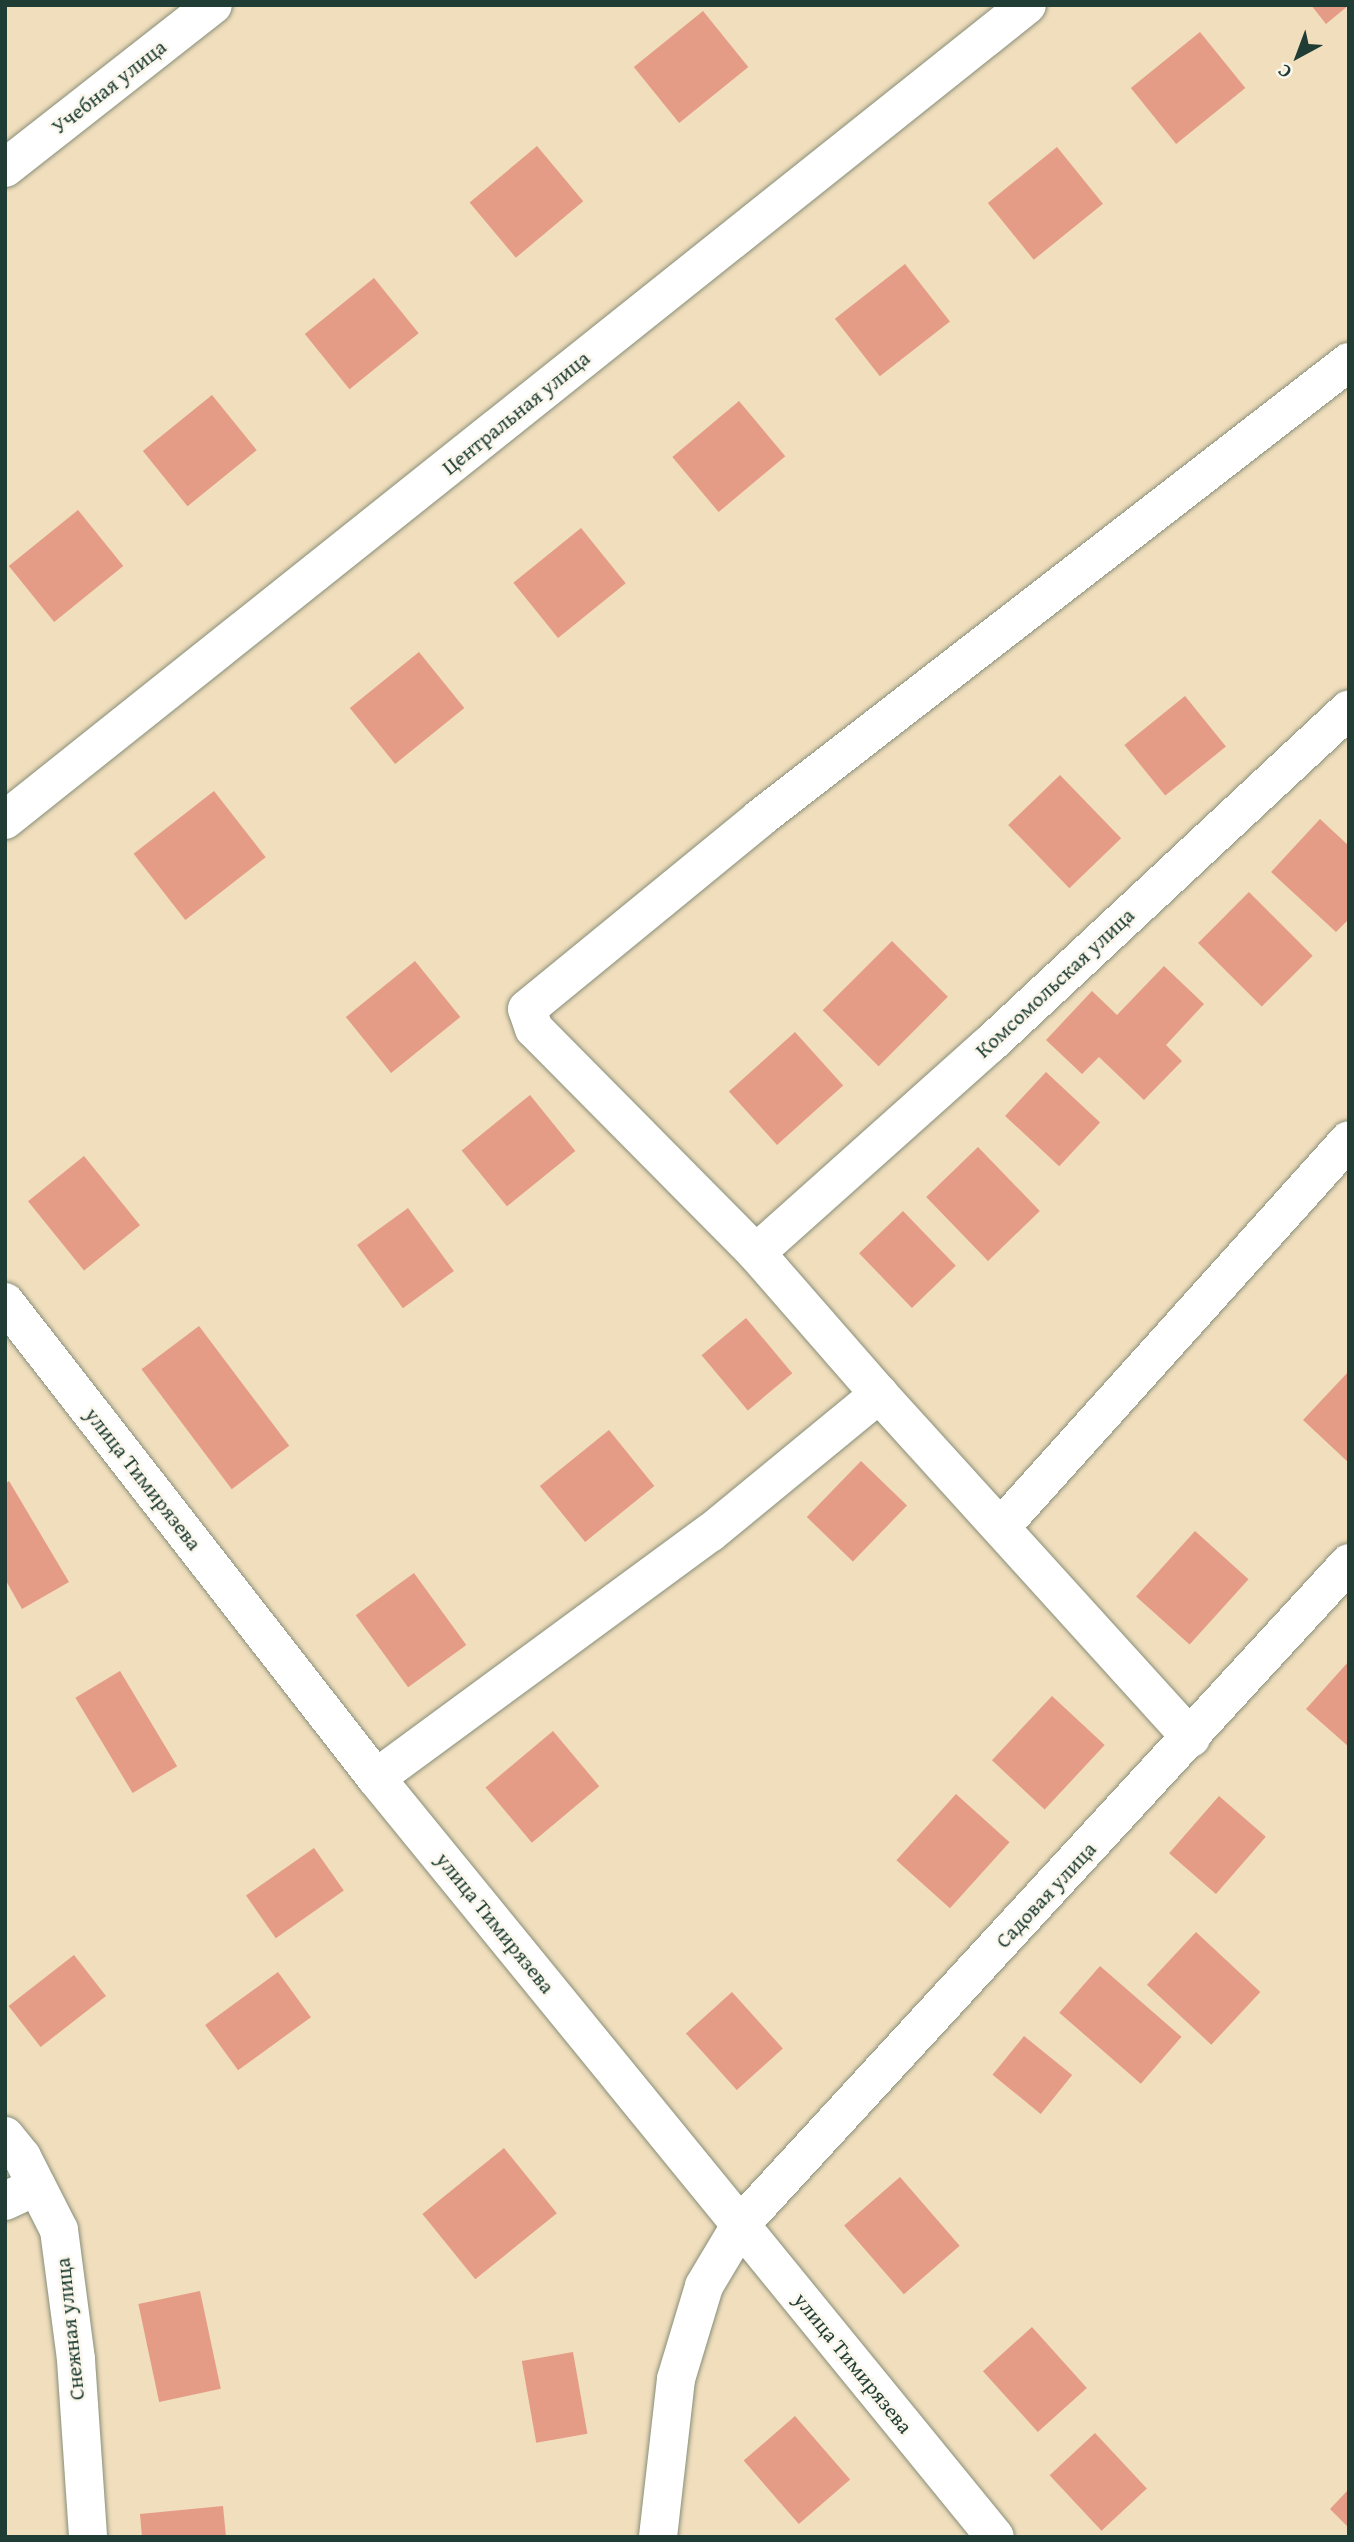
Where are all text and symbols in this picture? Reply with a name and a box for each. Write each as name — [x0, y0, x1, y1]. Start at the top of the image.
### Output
north arrow — [1263, 21, 1333, 91]
street label: Учебная улица — [47, 34, 171, 140]
text: С — [1271, 58, 1297, 86]
street label: Центральная улица — [437, 346, 595, 480]
street label: Комсомольская улица — [970, 903, 1140, 1063]
street label: улица Тимирязева — [79, 1403, 207, 1555]
street label: Садовая улица — [991, 1837, 1101, 1953]
street label: улица Тимирязева — [430, 1847, 560, 1999]
street label: Снежная улица — [50, 2257, 90, 2401]
street label: улица Тимирязева — [788, 2287, 918, 2439]

